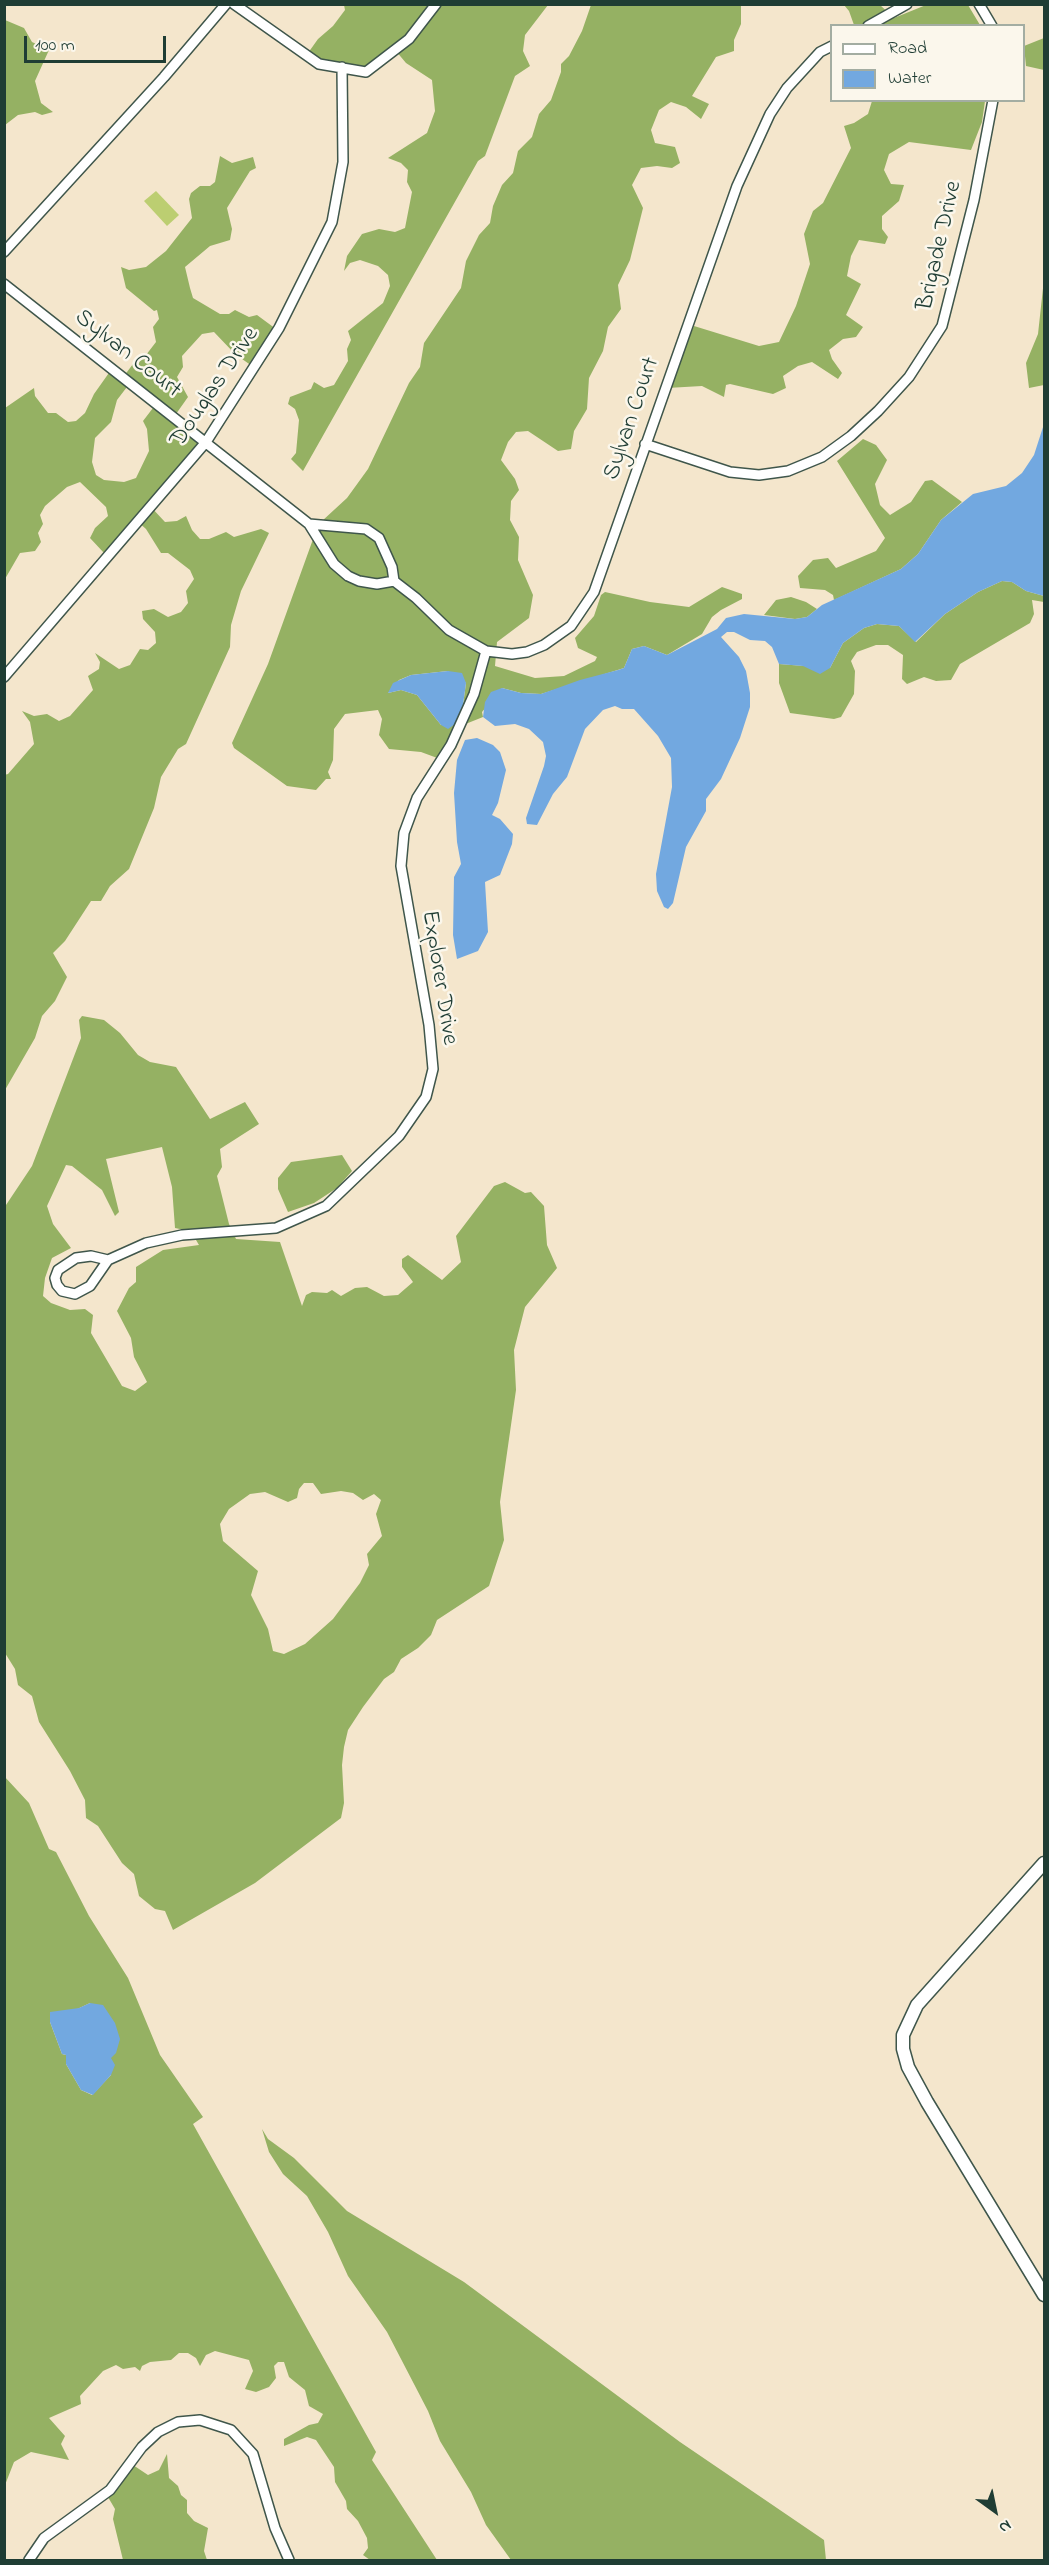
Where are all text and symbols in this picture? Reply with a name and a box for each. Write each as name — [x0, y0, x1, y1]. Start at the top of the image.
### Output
scale bar — [27, 24, 170, 62]
legend — [830, 24, 1025, 102]
text: 100 m — [35, 33, 75, 59]
text: Road — [888, 36, 927, 62]
text: Water — [888, 66, 931, 92]
street label: Brigade Drive — [912, 178, 970, 314]
street label: Sylvan Court — [68, 304, 186, 406]
street label: Douglas Drive — [165, 322, 267, 454]
street label: Sylvan Court — [599, 354, 667, 484]
street label: Explorer Drive — [413, 909, 463, 1047]
north arrow — [965, 2481, 1025, 2541]
text: N — [994, 2513, 1016, 2539]

